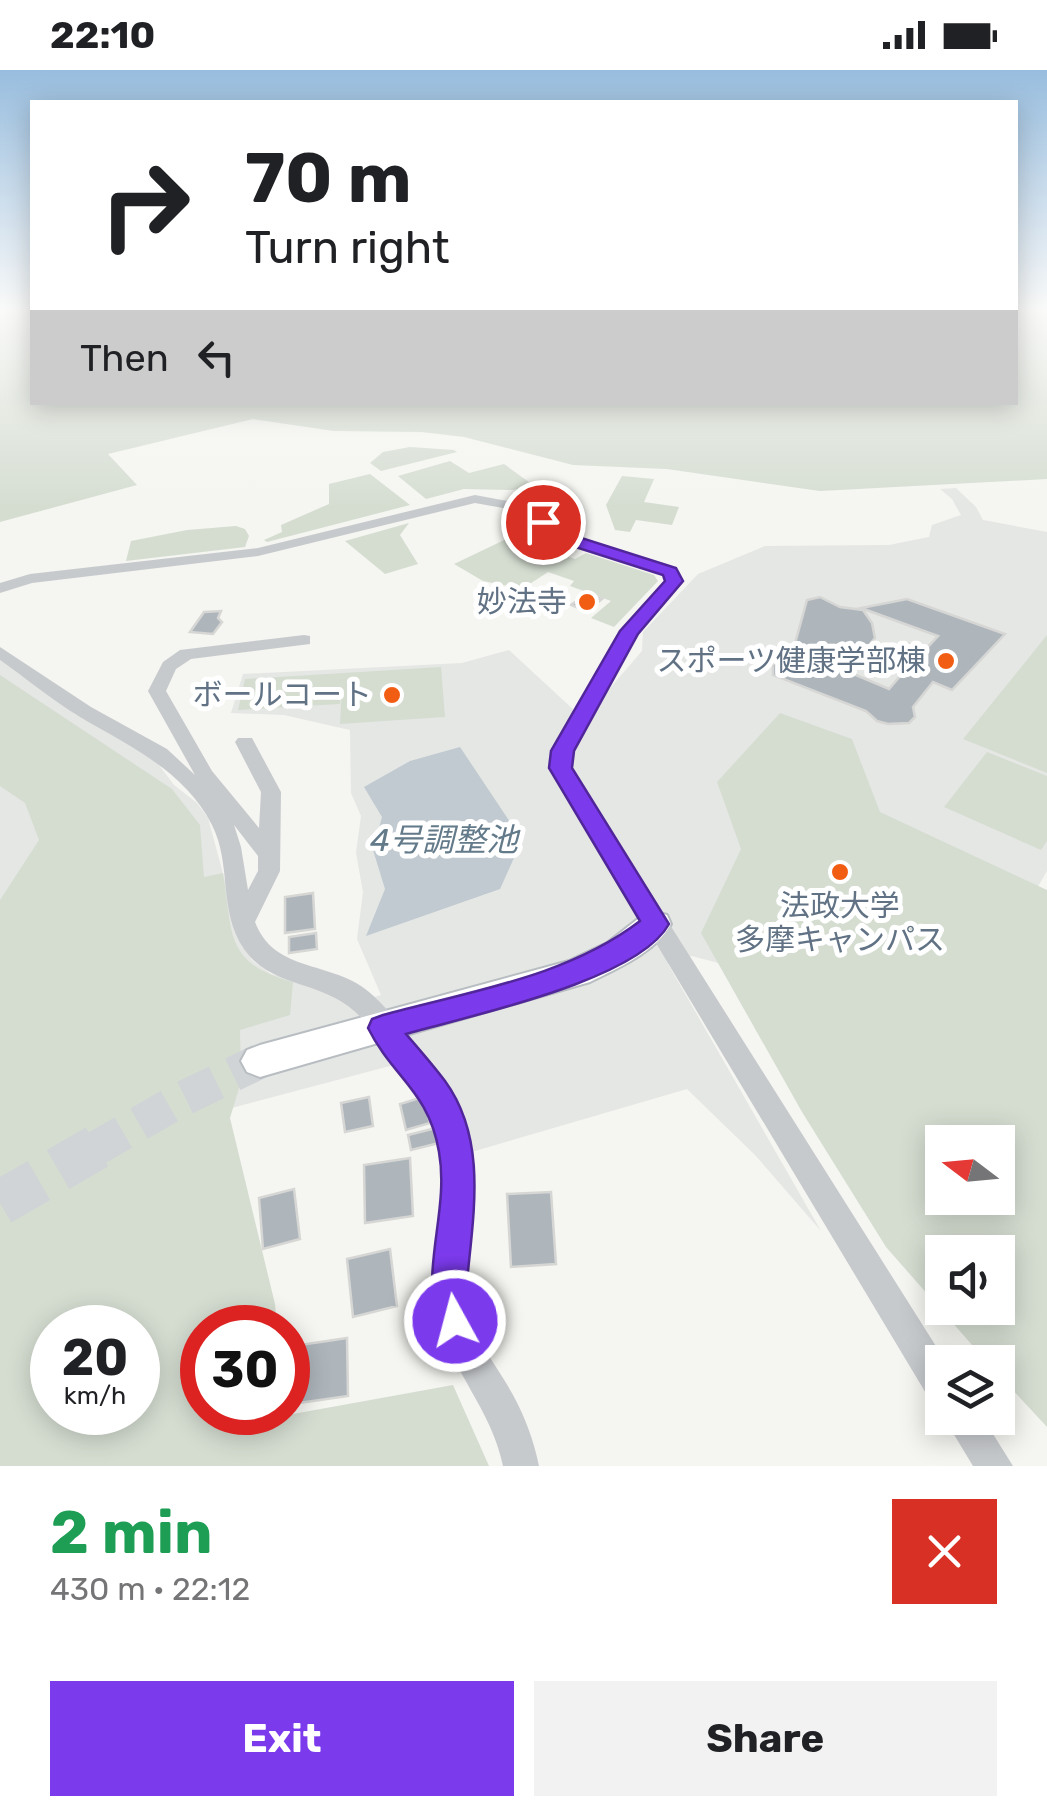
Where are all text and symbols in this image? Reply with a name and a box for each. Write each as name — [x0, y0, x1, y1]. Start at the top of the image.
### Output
text: 22:10 — [50, 12, 155, 58]
text: 70 m — [245, 137, 412, 220]
icon: right — [80, 140, 210, 270]
text: Turn right — [245, 221, 449, 274]
icon: left — [189, 330, 244, 385]
text: Then — [80, 335, 169, 381]
pin — [501, 480, 586, 565]
icon: arrive — [516, 495, 571, 550]
place label: 妙法寺 — [477, 584, 567, 620]
marker: 妙法寺 — [576, 591, 598, 613]
place label: スポーツ健康学部棟 — [657, 643, 926, 679]
marker: スポーツ健康学部棟 — [935, 650, 957, 672]
place label: ボールコート — [193, 677, 372, 713]
marker: ボールコート — [381, 684, 403, 706]
water label: 4号調整池 — [370, 821, 521, 859]
marker: 法政大学 多摩キャンパス — [829, 861, 851, 883]
place label: 法政大学 多摩キャンパス — [735, 888, 945, 958]
north arrow — [925, 1125, 1015, 1215]
map controls — [925, 1125, 1015, 1435]
button: sound — [925, 1235, 1015, 1325]
position arrow — [403, 1269, 507, 1373]
speed limit sign: 30 — [180, 1305, 310, 1435]
text: 20 — [62, 1328, 128, 1388]
button: layers — [925, 1345, 1015, 1435]
text: km/h — [64, 1381, 126, 1410]
text: 2 min — [50, 1497, 212, 1568]
button: close — [892, 1499, 997, 1604]
text: 430 m · 22:12 — [50, 1570, 250, 1608]
button: Exit — [50, 1681, 514, 1796]
button: Share — [534, 1681, 997, 1796]

